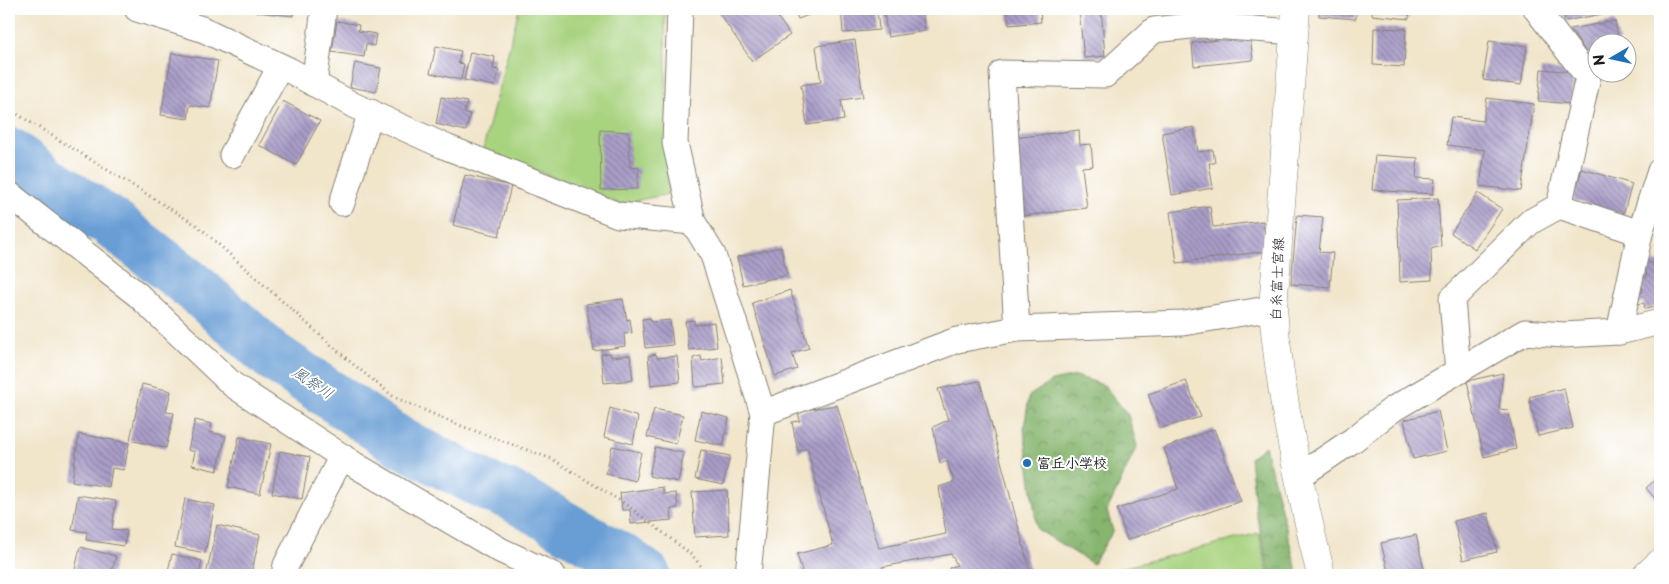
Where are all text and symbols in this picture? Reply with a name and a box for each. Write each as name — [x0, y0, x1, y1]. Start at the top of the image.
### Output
north arrow — [1586, 32, 1636, 82]
text: N — [1587, 53, 1610, 67]
street label: 白糸富士宮線 — [1265, 237, 1288, 321]
water label: 風祭川 — [289, 360, 339, 404]
place label: 富丘小学校 — [1037, 452, 1107, 473]
marker: 富丘小学校 — [1021, 457, 1033, 469]

